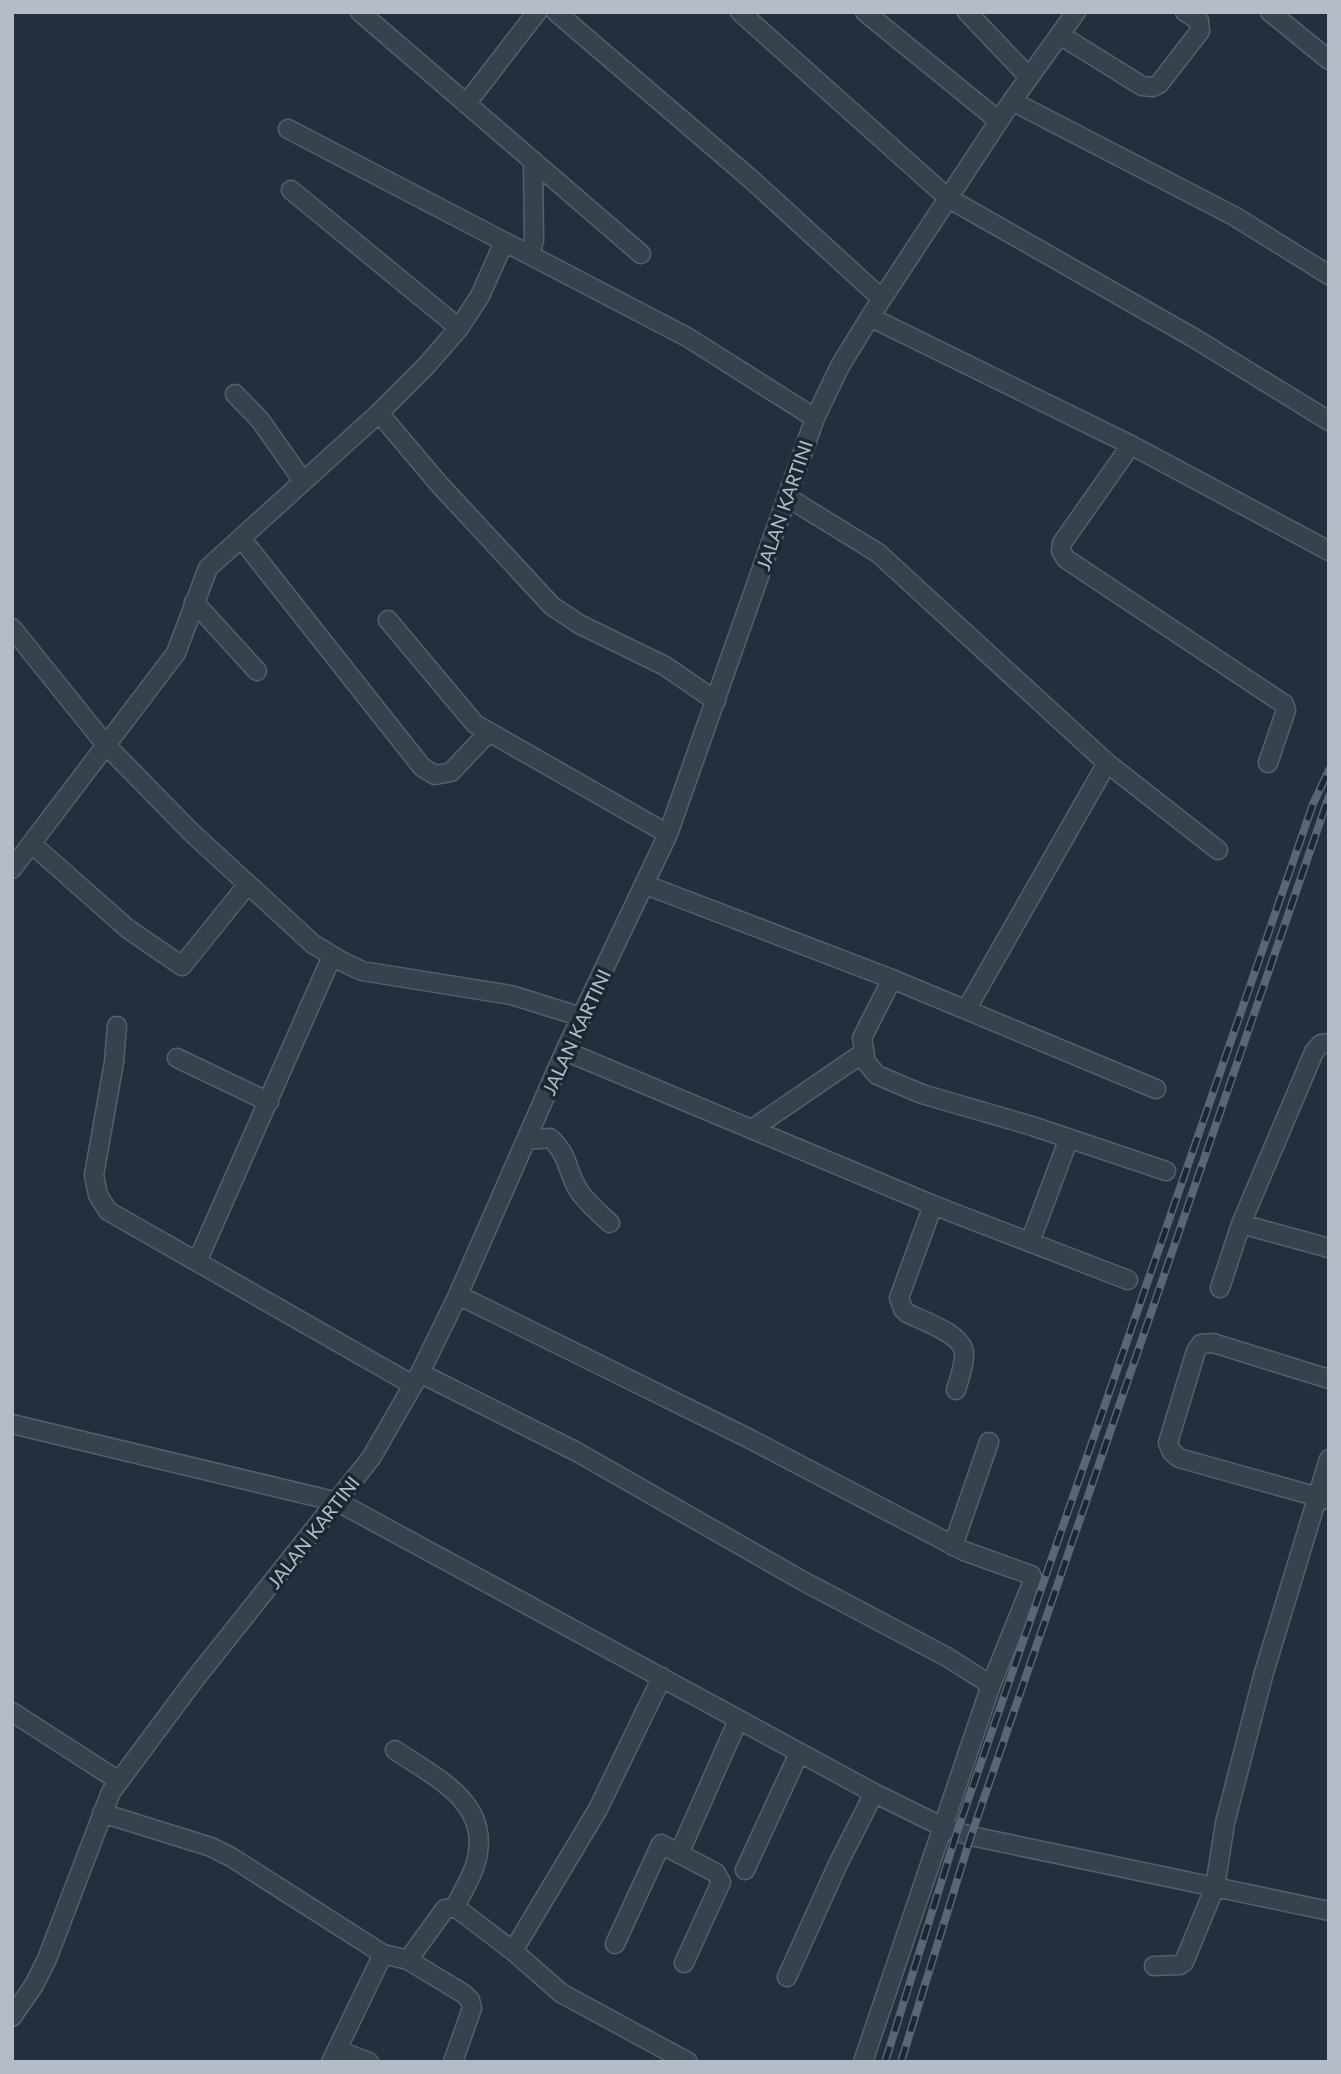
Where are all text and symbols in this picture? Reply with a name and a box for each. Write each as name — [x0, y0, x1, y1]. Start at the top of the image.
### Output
street label: JALAN KARTINI — [751, 437, 817, 573]
street label: JALAN KARTINI — [537, 966, 615, 1098]
street label: JALAN KARTINI — [262, 1471, 364, 1593]

